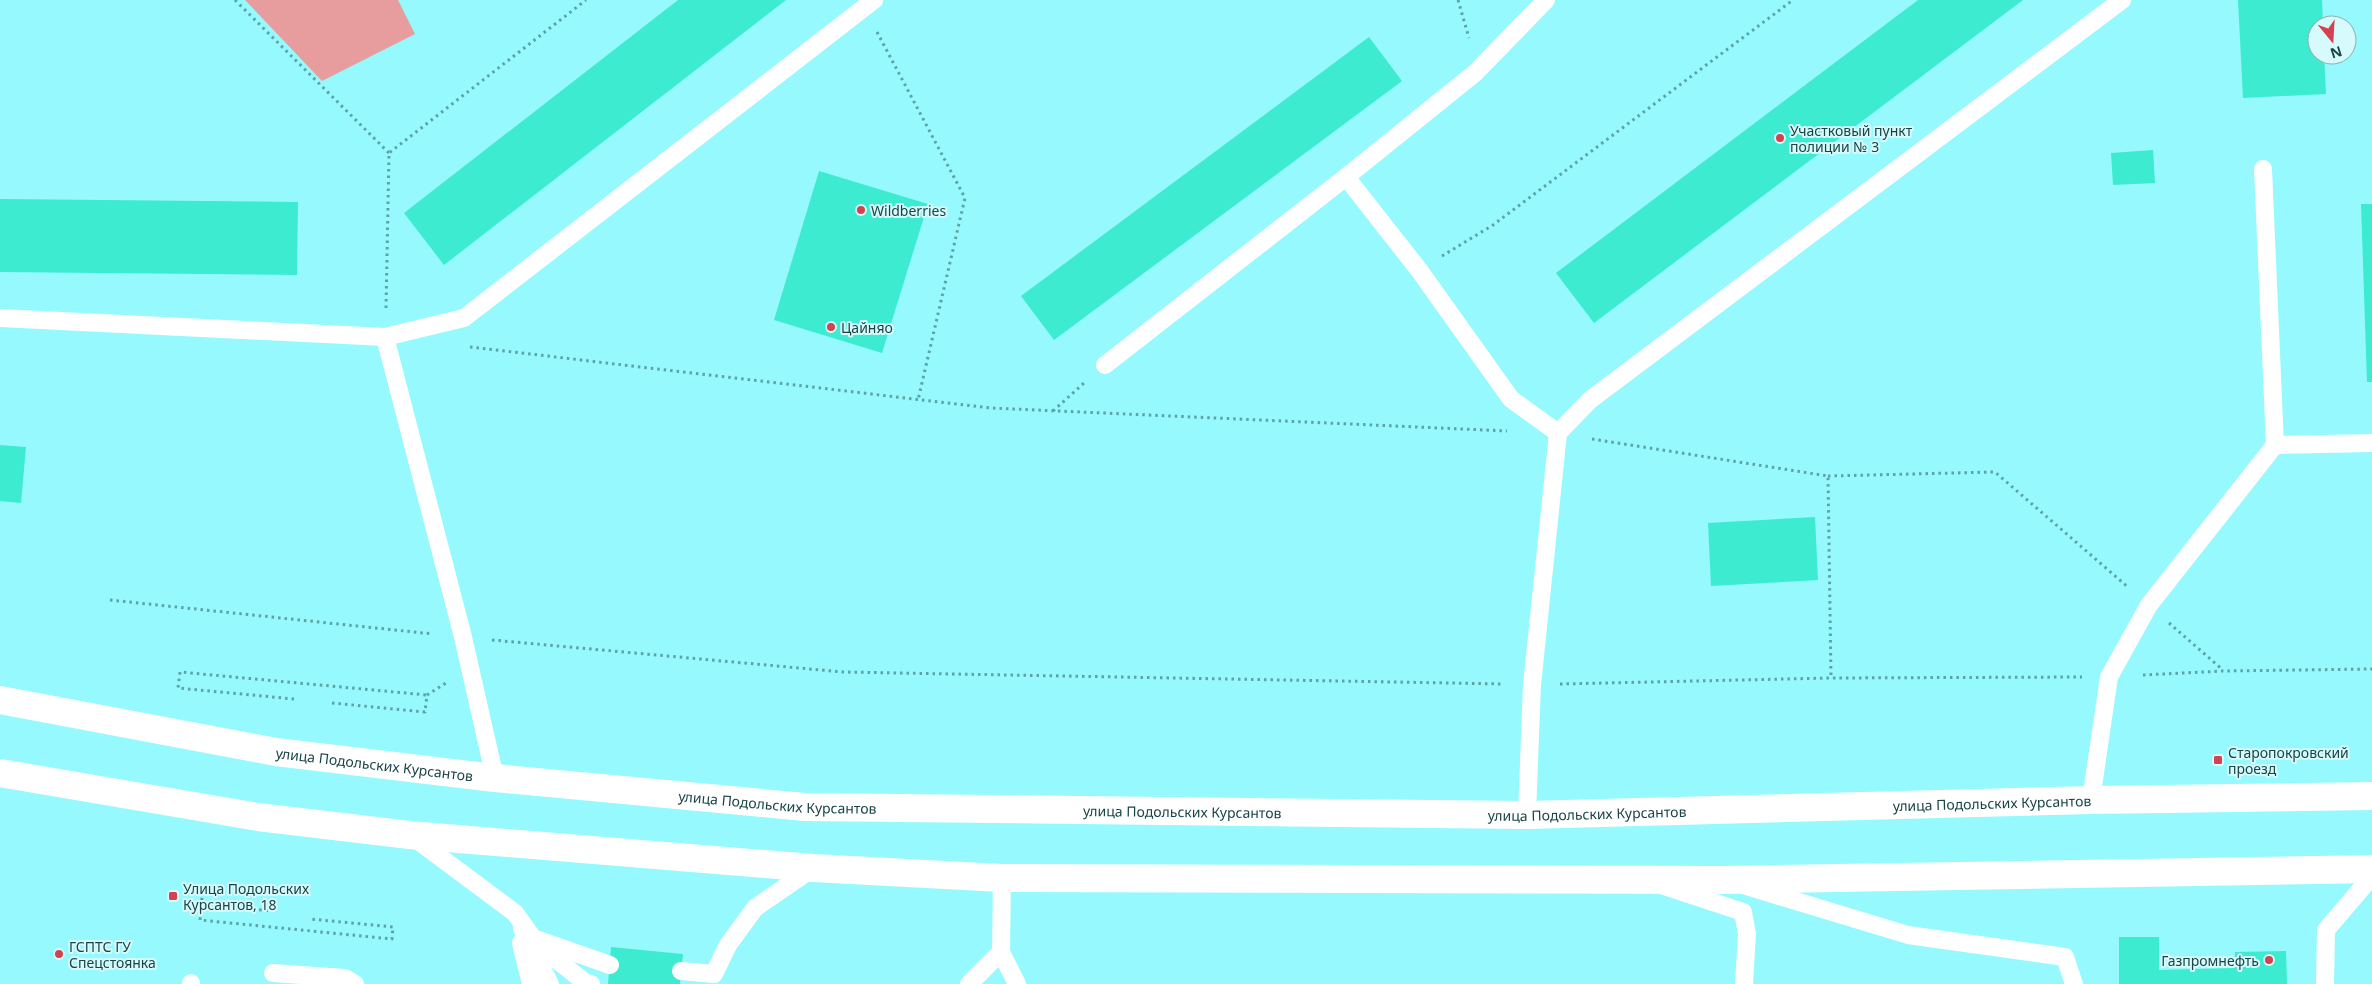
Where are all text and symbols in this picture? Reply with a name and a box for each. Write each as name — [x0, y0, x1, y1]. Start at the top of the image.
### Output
north arrow — [2307, 15, 2357, 65]
text: N — [2328, 42, 2345, 64]
place label: Участковый пункт полиции № 3 — [1790, 121, 1913, 156]
marker: Участковый пункт полиции № 3 — [1774, 132, 1786, 144]
place label: Wildberries — [871, 201, 946, 220]
marker: Wildberries — [855, 204, 867, 216]
place label: Цайняо — [841, 318, 893, 337]
marker: Цайняо — [825, 321, 837, 333]
street label: улица Подольских Курсантов — [275, 743, 474, 785]
place label: Старопокровский проезд — [2228, 743, 2349, 778]
marker: Старопокровский проезд — [2212, 754, 2224, 766]
street label: улица Подольских Курсантов — [678, 786, 877, 817]
street label: улица Подольских Курсантов — [1893, 790, 2092, 815]
street label: улица Подольских Курсантов — [1083, 801, 1282, 822]
street label: улица Подольских Курсантов — [1488, 801, 1687, 825]
place label: Улица Подольских Курсантов, 18 — [183, 879, 310, 914]
marker: Улица Подольских Курсантов, 18 — [167, 890, 179, 902]
place label: ГСПТС ГУ Спецстоянка — [69, 937, 156, 972]
marker: ГСПТС ГУ Спецстоянка — [53, 948, 65, 960]
place label: Газпромнефть — [2161, 951, 2259, 970]
marker: Газпромнефть — [2263, 954, 2275, 966]

